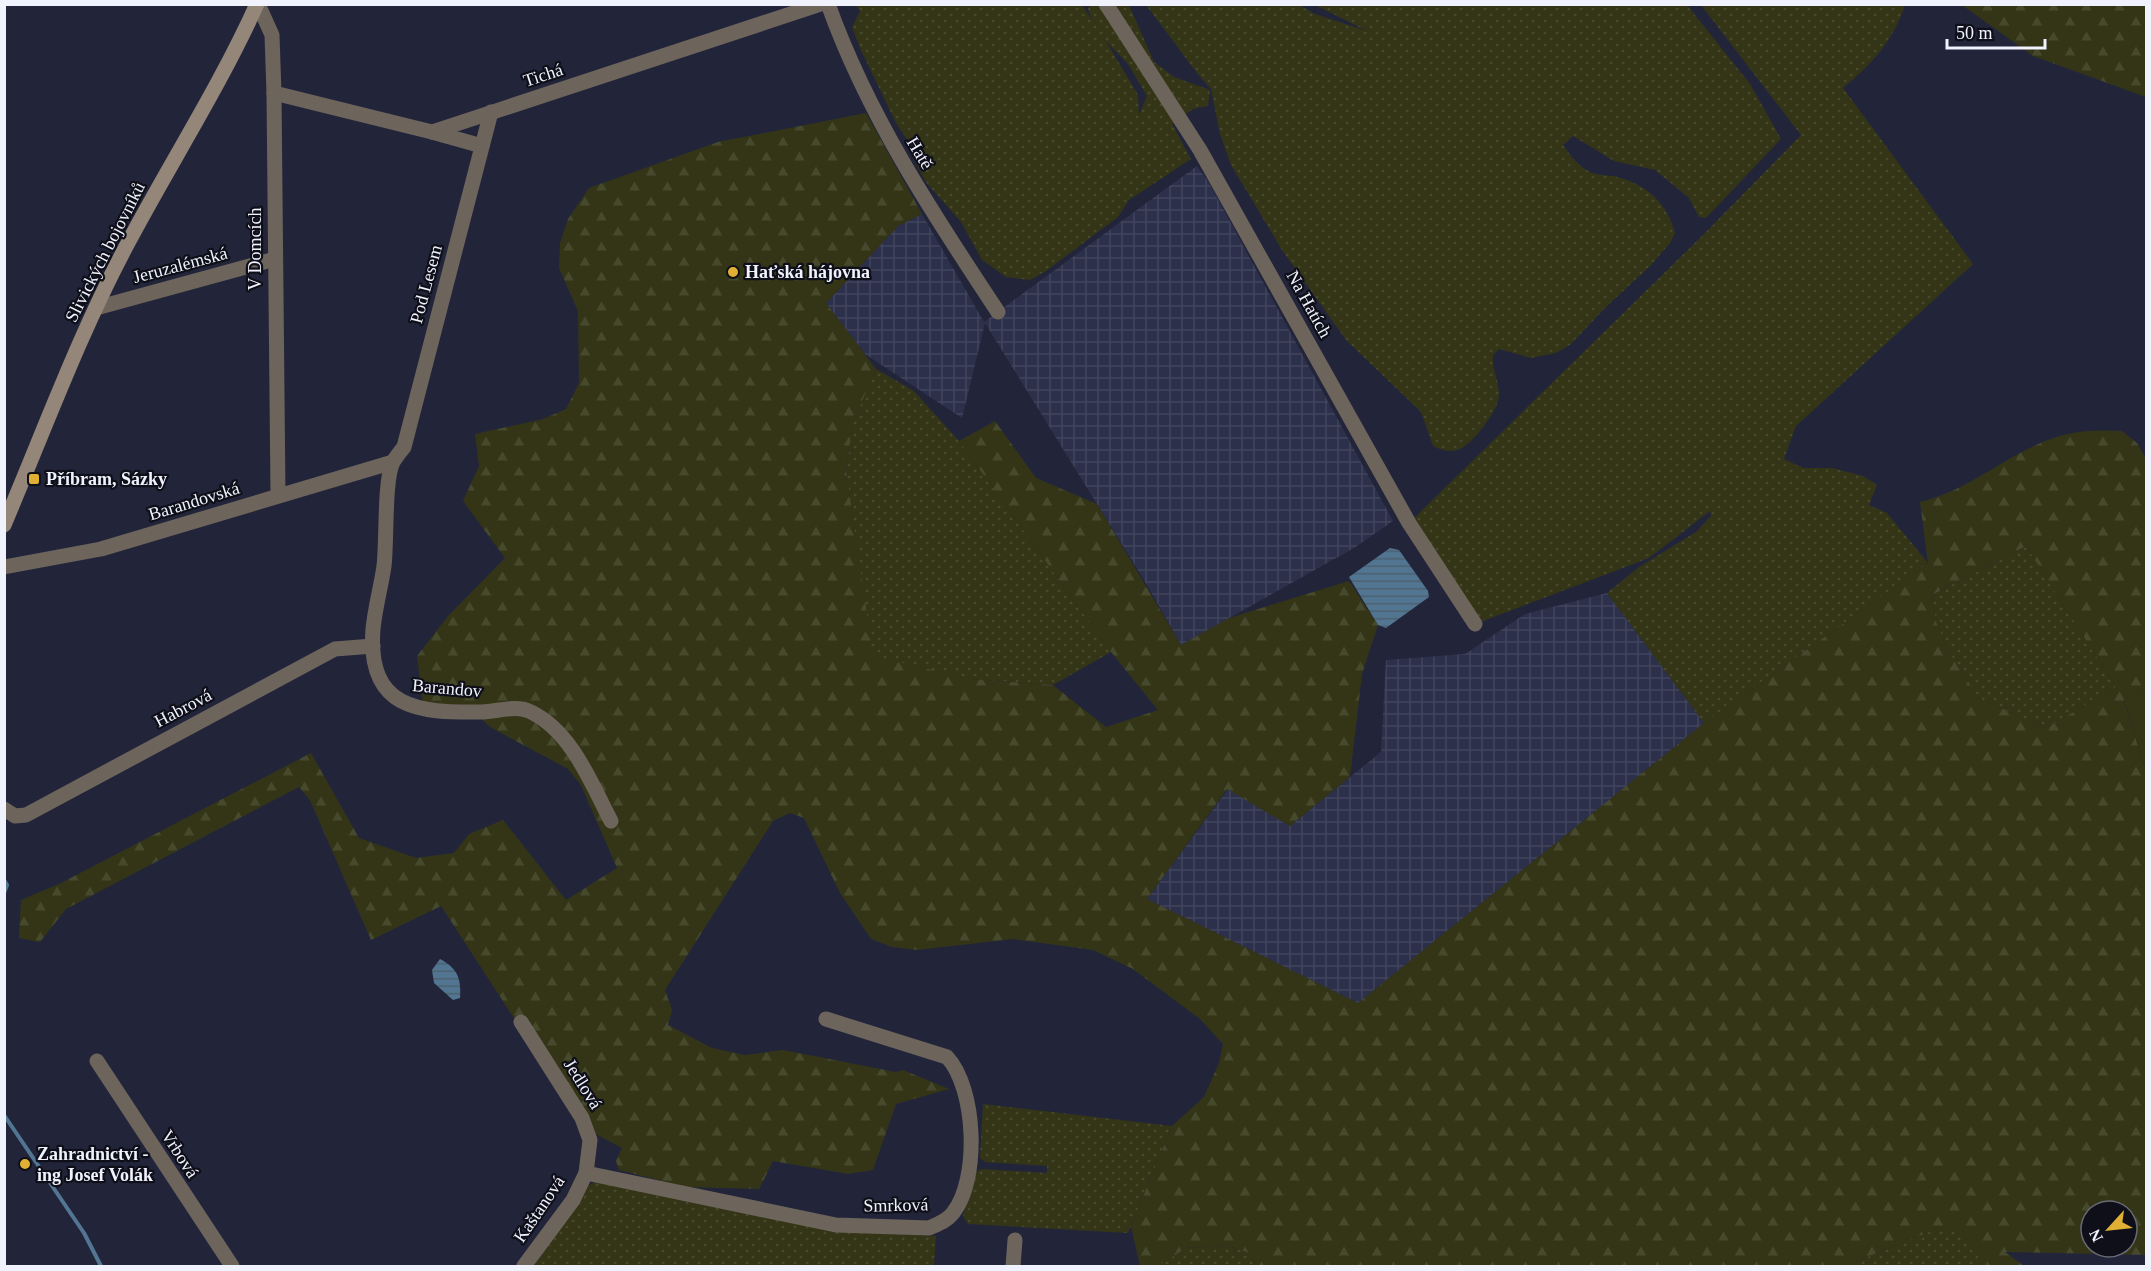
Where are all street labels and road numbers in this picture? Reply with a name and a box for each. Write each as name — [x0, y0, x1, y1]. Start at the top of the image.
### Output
street label: Tichá — [521, 59, 565, 91]
street label: Hatě — [903, 133, 937, 173]
street label: Slivických bojovníků — [61, 179, 149, 325]
street label: V Domcích — [245, 207, 265, 291]
street label: Jeruzalémská — [131, 243, 229, 287]
street label: Pod Lesem — [406, 243, 446, 325]
street label: Na Hatích — [1282, 267, 1336, 341]
street label: Barandovská — [146, 478, 242, 524]
street label: Barandov — [411, 675, 483, 701]
street label: Habrová — [151, 685, 215, 731]
street label: Jedlová — [560, 1055, 606, 1113]
street label: Vrbová — [157, 1126, 203, 1182]
street label: Kaštanová — [509, 1172, 569, 1246]
street label: Smrková — [863, 1194, 929, 1216]

